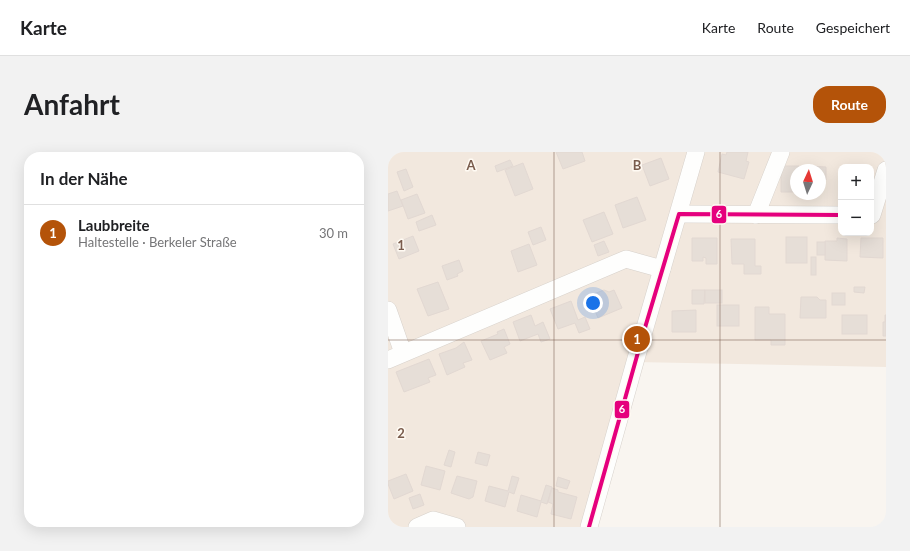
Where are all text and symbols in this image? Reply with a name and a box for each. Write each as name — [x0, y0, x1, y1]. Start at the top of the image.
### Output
text: Karte — [20, 16, 67, 39]
text: Karte — [702, 19, 735, 36]
text: Route — [757, 19, 794, 36]
text: Gespeichert — [816, 19, 890, 36]
button: Route — [813, 86, 886, 123]
text: Anfahrt — [24, 87, 120, 121]
text: A — [465, 157, 476, 173]
text: B — [633, 157, 642, 173]
north arrow — [790, 164, 826, 200]
map controls — [838, 164, 874, 236]
button: + — [838, 164, 874, 200]
text: In der Nähe — [40, 168, 128, 189]
button: − — [838, 200, 874, 236]
line badge: 6 — [711, 205, 727, 224]
text: 6 — [716, 207, 723, 220]
text: Laubbreite — [78, 216, 150, 234]
text: 1 — [49, 225, 57, 241]
text: 30 m — [319, 225, 348, 241]
text: Haltestelle · Berkeler Straße — [78, 234, 237, 250]
text: 1 — [397, 237, 405, 253]
your location — [583, 293, 603, 313]
pin: 1 — [624, 324, 650, 354]
line badge: 6 — [614, 400, 630, 419]
text: 6 — [619, 402, 626, 415]
text: 2 — [397, 425, 405, 441]

